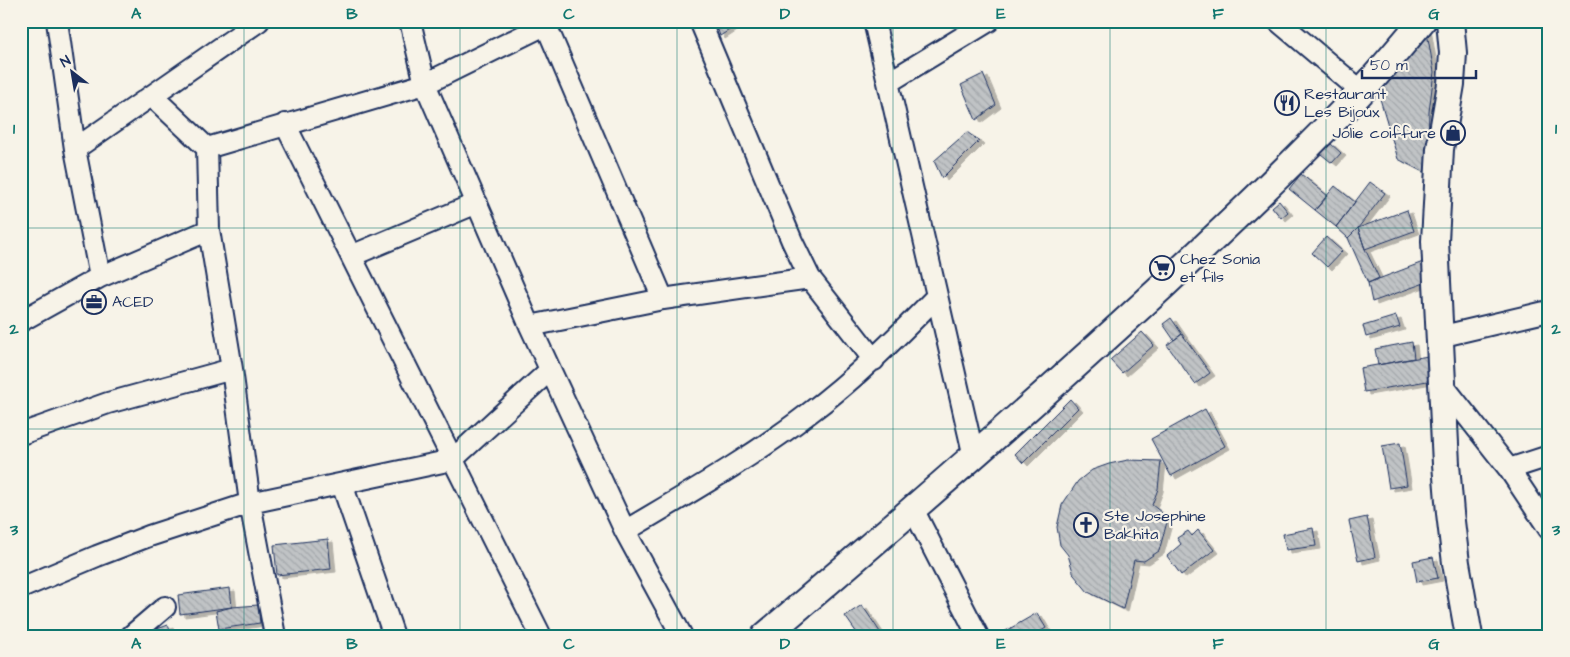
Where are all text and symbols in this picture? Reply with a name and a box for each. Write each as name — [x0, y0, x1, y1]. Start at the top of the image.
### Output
text: A — [131, 3, 142, 25]
text: B — [346, 3, 358, 25]
text: C — [563, 3, 575, 25]
text: D — [780, 3, 791, 25]
text: E — [996, 3, 1006, 25]
text: F — [1212, 3, 1224, 25]
text: G — [1428, 3, 1440, 25]
north arrow — [48, 48, 98, 98]
scale bar — [1362, 48, 1476, 80]
text: N — [57, 51, 75, 73]
text: 50 m — [1370, 55, 1408, 76]
place label: Restaurant Les Bijoux — [1304, 83, 1387, 123]
restaurant icon: Restaurant Les Bijoux — [1274, 90, 1300, 116]
text: 1 — [13, 118, 16, 140]
text: 1 — [1555, 118, 1558, 140]
shop icon: Jolie coiffure — [1440, 120, 1466, 146]
place label: Jolie coiffure — [1332, 122, 1436, 144]
place label: Chez Sonia et fils — [1180, 248, 1260, 288]
supermarket icon: Chez Sonia et fils — [1149, 255, 1175, 281]
office icon: ACED — [81, 289, 107, 315]
place label: ACED — [112, 291, 153, 313]
text: 2 — [8, 318, 19, 340]
text: 2 — [1550, 318, 1561, 340]
place label: Ste Josephine Bakhita — [1104, 505, 1206, 545]
church icon: Ste Josephine Bakhita — [1073, 512, 1099, 538]
text: 3 — [9, 519, 19, 541]
text: 3 — [1551, 519, 1561, 541]
text: A — [131, 633, 142, 655]
text: B — [346, 633, 358, 655]
text: C — [563, 633, 575, 655]
text: D — [780, 633, 791, 655]
text: E — [996, 633, 1006, 655]
text: F — [1212, 633, 1224, 655]
text: G — [1428, 633, 1440, 655]

